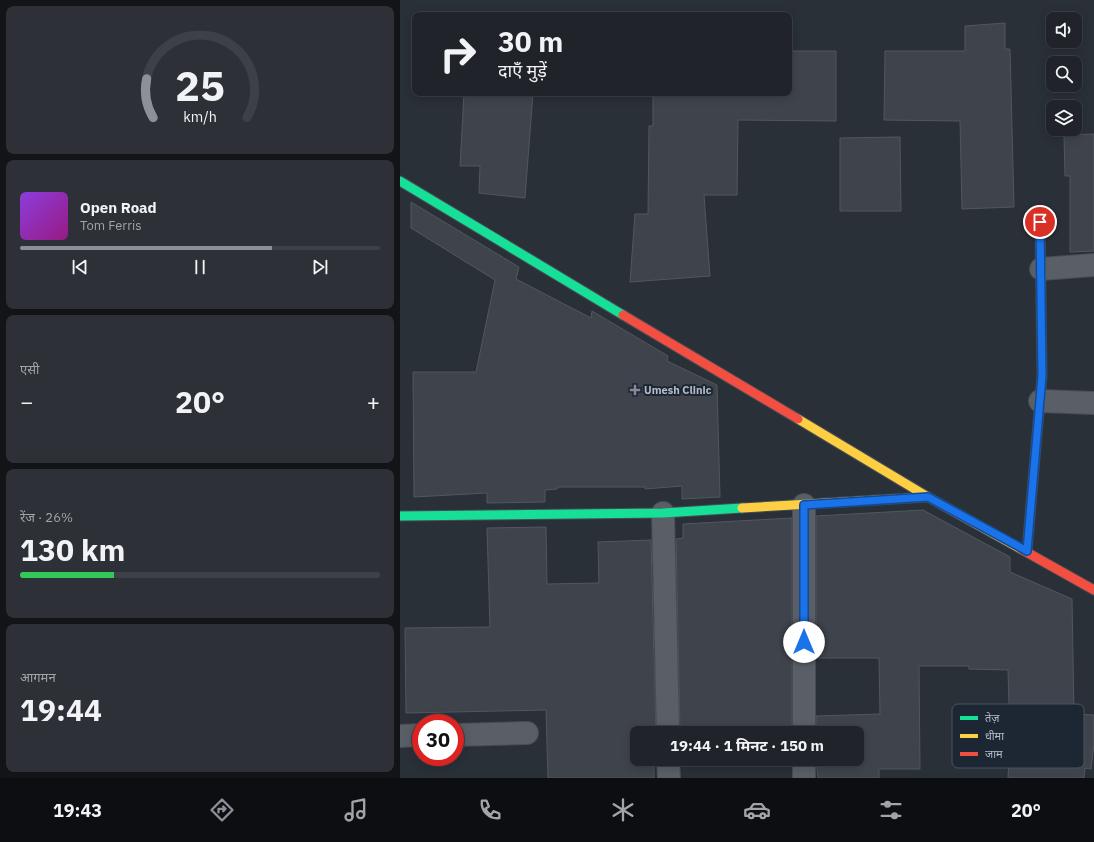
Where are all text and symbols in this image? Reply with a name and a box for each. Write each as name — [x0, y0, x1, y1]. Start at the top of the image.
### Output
map controls — [1046, 12, 1082, 136]
button: sound — [1046, 12, 1082, 48]
text: 30 m — [498, 23, 563, 60]
icon: right — [432, 28, 484, 80]
button: search — [1046, 56, 1082, 92]
text: 25 — [175, 58, 225, 112]
text: दाएँ मुड़ें — [498, 59, 547, 82]
button: layers — [1046, 100, 1082, 136]
text: km/h — [183, 107, 217, 126]
text: Open Road — [80, 198, 157, 217]
pin — [1023, 205, 1057, 239]
icon: arrive — [1029, 211, 1051, 233]
text: Tom Ferris — [80, 217, 142, 234]
icon: previous — [69, 256, 91, 278]
icon: pause — [189, 256, 211, 278]
icon: next — [309, 256, 331, 278]
text: एसी — [20, 361, 39, 378]
text: 20° — [175, 382, 225, 421]
place label: Umesh Clinic — [644, 383, 712, 397]
marker: Umesh Clinic — [629, 384, 641, 396]
text: − — [20, 387, 33, 416]
text: + — [367, 387, 380, 416]
text: रेंज · 26% — [20, 509, 73, 526]
text: 130 km — [20, 530, 125, 569]
position arrow — [783, 621, 825, 663]
text: आगमन — [20, 669, 56, 686]
text: 19:44 — [20, 690, 102, 729]
legend — [952, 704, 1084, 768]
text: तेज़ — [985, 711, 1000, 725]
speed limit sign: 30 — [412, 714, 464, 766]
text: धीमा — [985, 729, 1004, 743]
text: 19:44 · 1 मिनट · 150 m — [670, 736, 824, 755]
text: जाम — [985, 747, 1003, 761]
icon: directions — [208, 796, 236, 824]
icon: music — [342, 796, 370, 824]
icon: phone — [476, 796, 504, 824]
icon: climate — [609, 796, 637, 824]
icon: car — [743, 796, 771, 824]
icon: filters — [877, 796, 905, 824]
text: 19:43 — [53, 799, 102, 822]
text: 20° — [1011, 799, 1041, 822]

